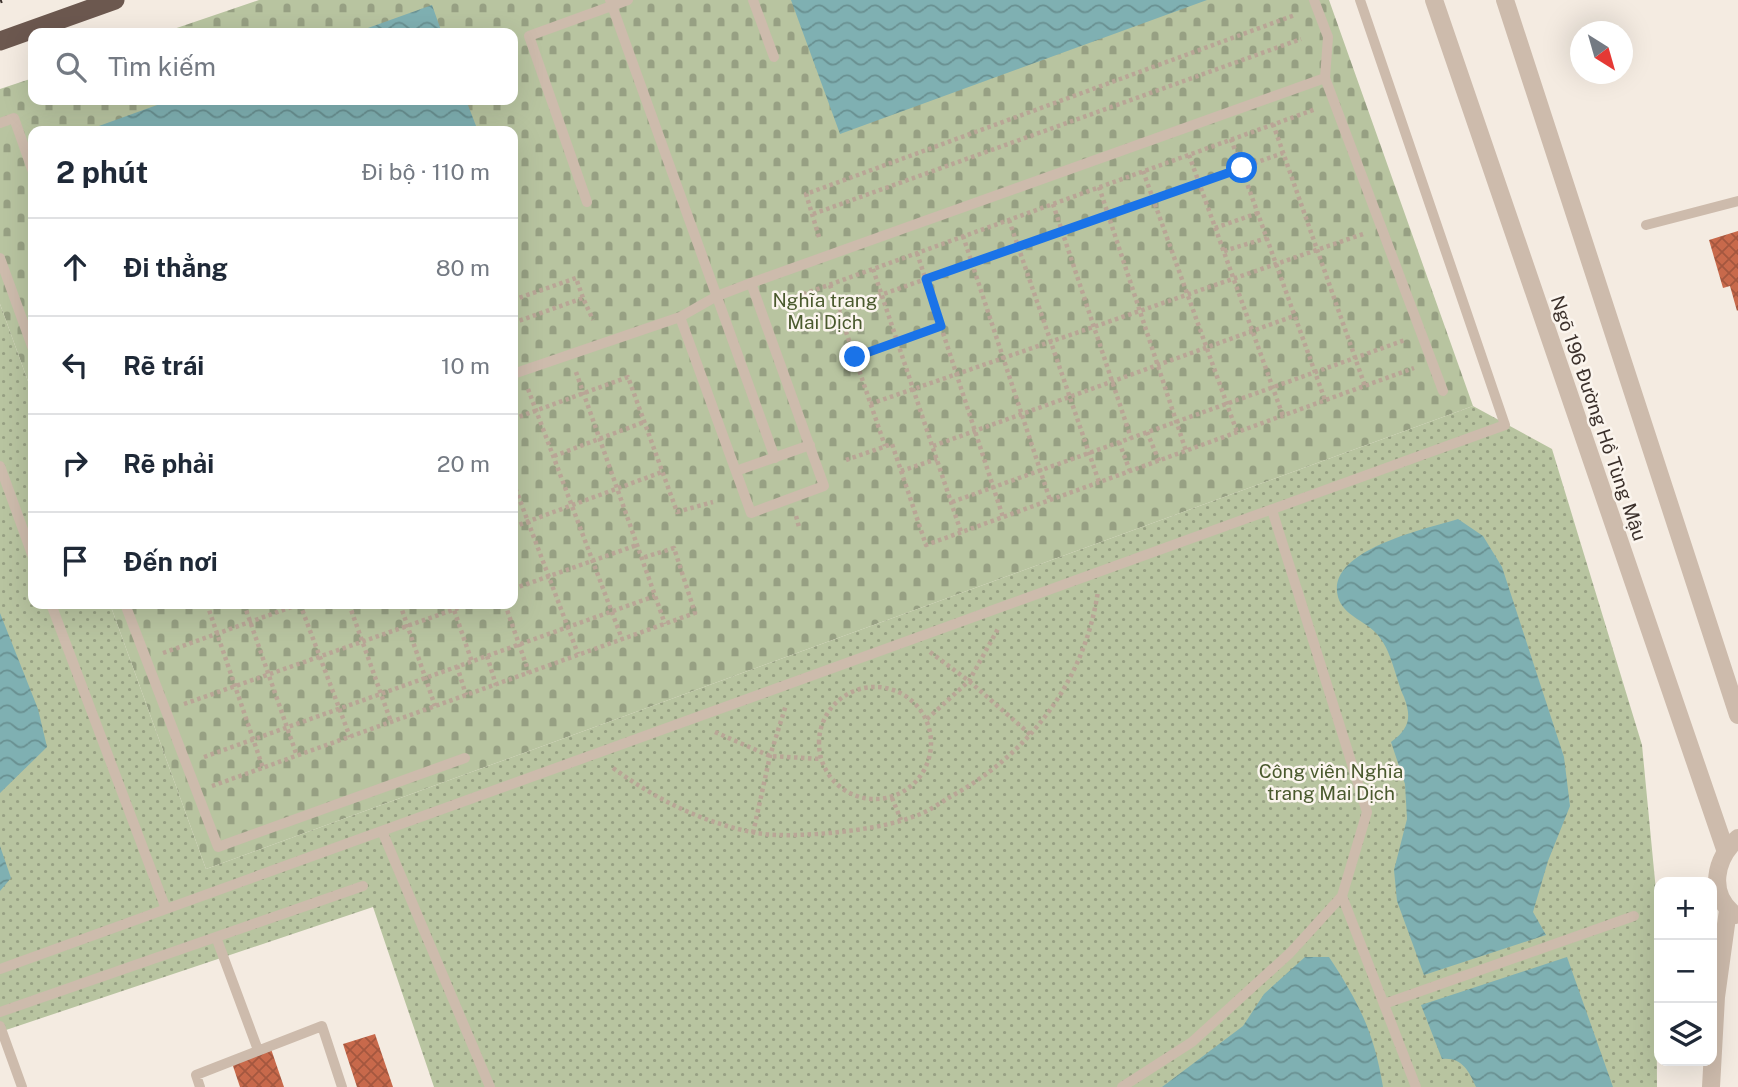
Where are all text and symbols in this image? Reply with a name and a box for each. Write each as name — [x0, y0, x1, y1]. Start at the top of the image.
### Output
north arrow — [1570, 21, 1633, 84]
search box — [28, 28, 518, 105]
icon: search — [52, 48, 90, 86]
text: Tìm kiếm — [108, 51, 216, 82]
route start — [1226, 152, 1257, 183]
text: 2 phút — [56, 154, 148, 190]
text: Đi bộ · 110 m — [361, 158, 490, 185]
icon: ahead — [56, 248, 94, 286]
text: Đi thẳng — [123, 252, 228, 283]
text: 80 m — [436, 254, 490, 281]
park label: Nghĩa trang Mai Dịch — [772, 289, 878, 333]
street label: Ngõ 196 Đường Hồ Tùng Mậu — [1547, 293, 1651, 543]
route end — [839, 341, 870, 372]
icon: left — [56, 346, 94, 384]
text: Rẽ trái — [123, 350, 204, 381]
text: 10 m — [441, 352, 490, 379]
icon: right — [56, 444, 94, 482]
text: Rẽ phải — [123, 448, 214, 479]
text: 20 m — [437, 450, 490, 477]
icon: arrive — [56, 542, 94, 580]
text: Đến nơi — [123, 546, 218, 577]
park label: Công viên Nghĩa trang Mai Dịch — [1259, 760, 1403, 804]
map controls — [1654, 877, 1717, 1066]
button: + — [1654, 877, 1717, 940]
button: − — [1654, 940, 1717, 1003]
button: layers — [1654, 1003, 1717, 1066]

